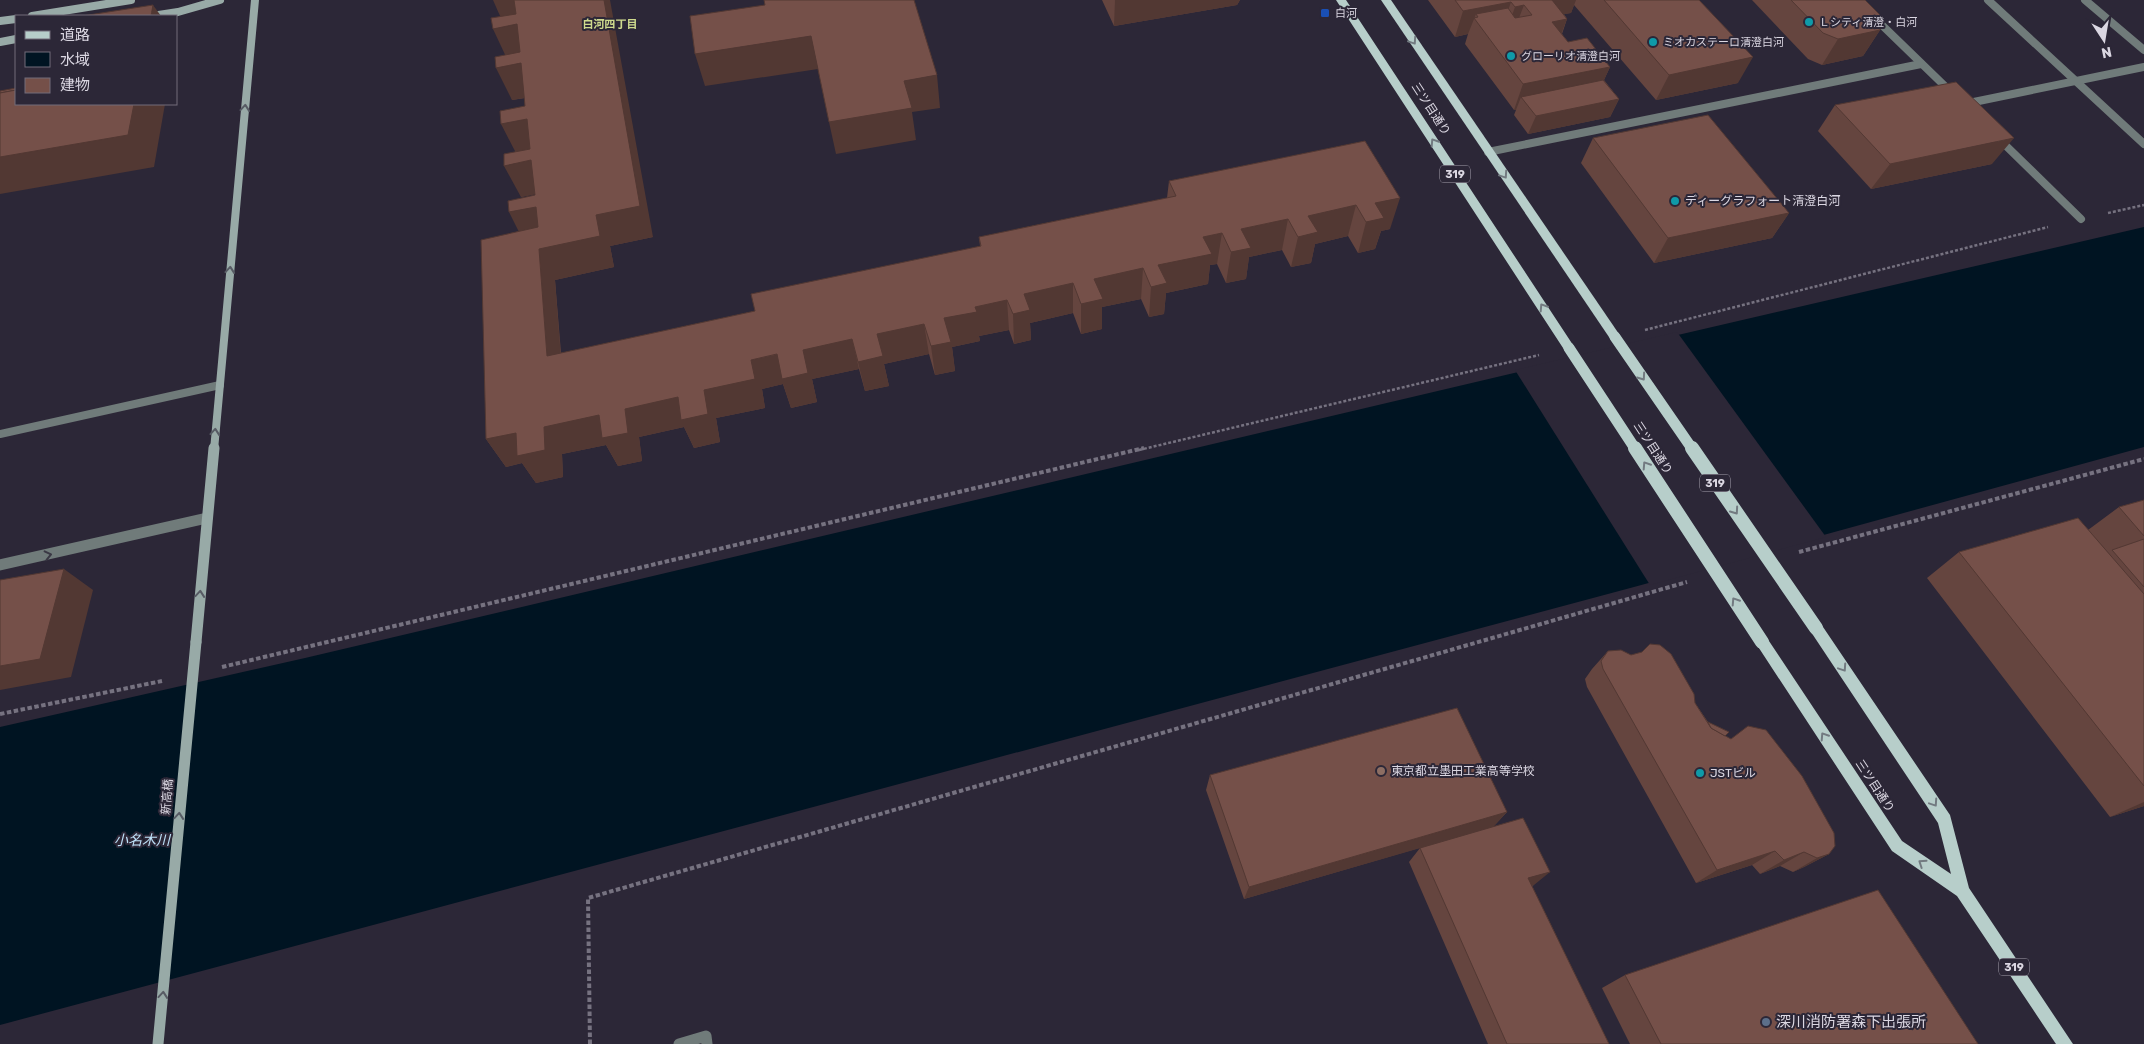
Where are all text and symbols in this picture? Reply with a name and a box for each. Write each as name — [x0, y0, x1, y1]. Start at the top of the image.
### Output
marker: 白河 — [1319, 7, 1331, 19]
place label: 白河 — [1335, 7, 1357, 20]
legend — [15, 15, 178, 105]
north arrow — [2079, 15, 2129, 65]
marker: Ｌシティ清澄・白河 — [1803, 16, 1815, 28]
place label: Ｌシティ清澄・白河 — [1819, 16, 1917, 29]
district label: 白河四丁目 — [583, 18, 638, 31]
text: 道路 — [60, 26, 90, 44]
one-way arrow — [1407, 35, 1416, 44]
marker: ミオカステーロ清澄白河 — [1647, 36, 1659, 48]
place label: ミオカステーロ清澄白河 — [1663, 36, 1784, 49]
text: N — [2100, 43, 2113, 62]
marker: グローリオ清澄白河 — [1505, 50, 1517, 62]
place label: グローリオ清澄白河 — [1521, 50, 1620, 63]
text: 水域 — [60, 51, 90, 69]
text: 建物 — [60, 76, 90, 94]
street label: 三ツ目通り — [1409, 80, 1453, 138]
one-way arrow — [239, 104, 250, 112]
one-way arrow — [1431, 138, 1440, 148]
road number: 319 — [1440, 165, 1470, 182]
one-way arrow — [1498, 170, 1507, 179]
place label: ディーグラフォート清澄白河 — [1685, 194, 1840, 208]
marker: ディーグラフォート清澄白河 — [1669, 195, 1681, 207]
one-way arrow — [224, 266, 235, 274]
one-way arrow — [1539, 303, 1549, 312]
one-way arrow — [1636, 371, 1645, 381]
street label: 三ツ目通り — [1631, 419, 1675, 477]
one-way arrow — [209, 428, 220, 436]
one-way arrow — [1643, 461, 1652, 471]
road number: 319 — [1700, 474, 1730, 492]
one-way arrow — [1729, 505, 1738, 515]
one-way arrow — [43, 550, 52, 561]
one-way arrow — [194, 589, 205, 597]
one-way arrow — [1732, 598, 1741, 607]
one-way arrow — [1837, 663, 1846, 672]
one-way arrow — [1821, 732, 1830, 742]
street label: 三ツ目通り — [1853, 757, 1897, 815]
place label: 東京都立墨田工業高等学校 — [1391, 764, 1535, 778]
marker: 東京都立墨田工業高等学校 — [1375, 765, 1387, 777]
place label: JSTビル — [1710, 766, 1756, 780]
marker: JSTビル — [1694, 767, 1706, 779]
street label: 新高橋 — [158, 778, 176, 816]
one-way arrow — [1927, 798, 1937, 807]
one-way arrow — [174, 812, 185, 820]
water label: 小名木川 — [114, 832, 172, 849]
one-way arrow — [1918, 860, 1927, 869]
road number: 319 — [1999, 959, 2029, 976]
one-way arrow — [157, 991, 168, 999]
place label: 深川消防署森下出張所 — [1776, 1013, 1926, 1031]
marker: 深川消防署森下出張所 — [1760, 1016, 1772, 1028]

